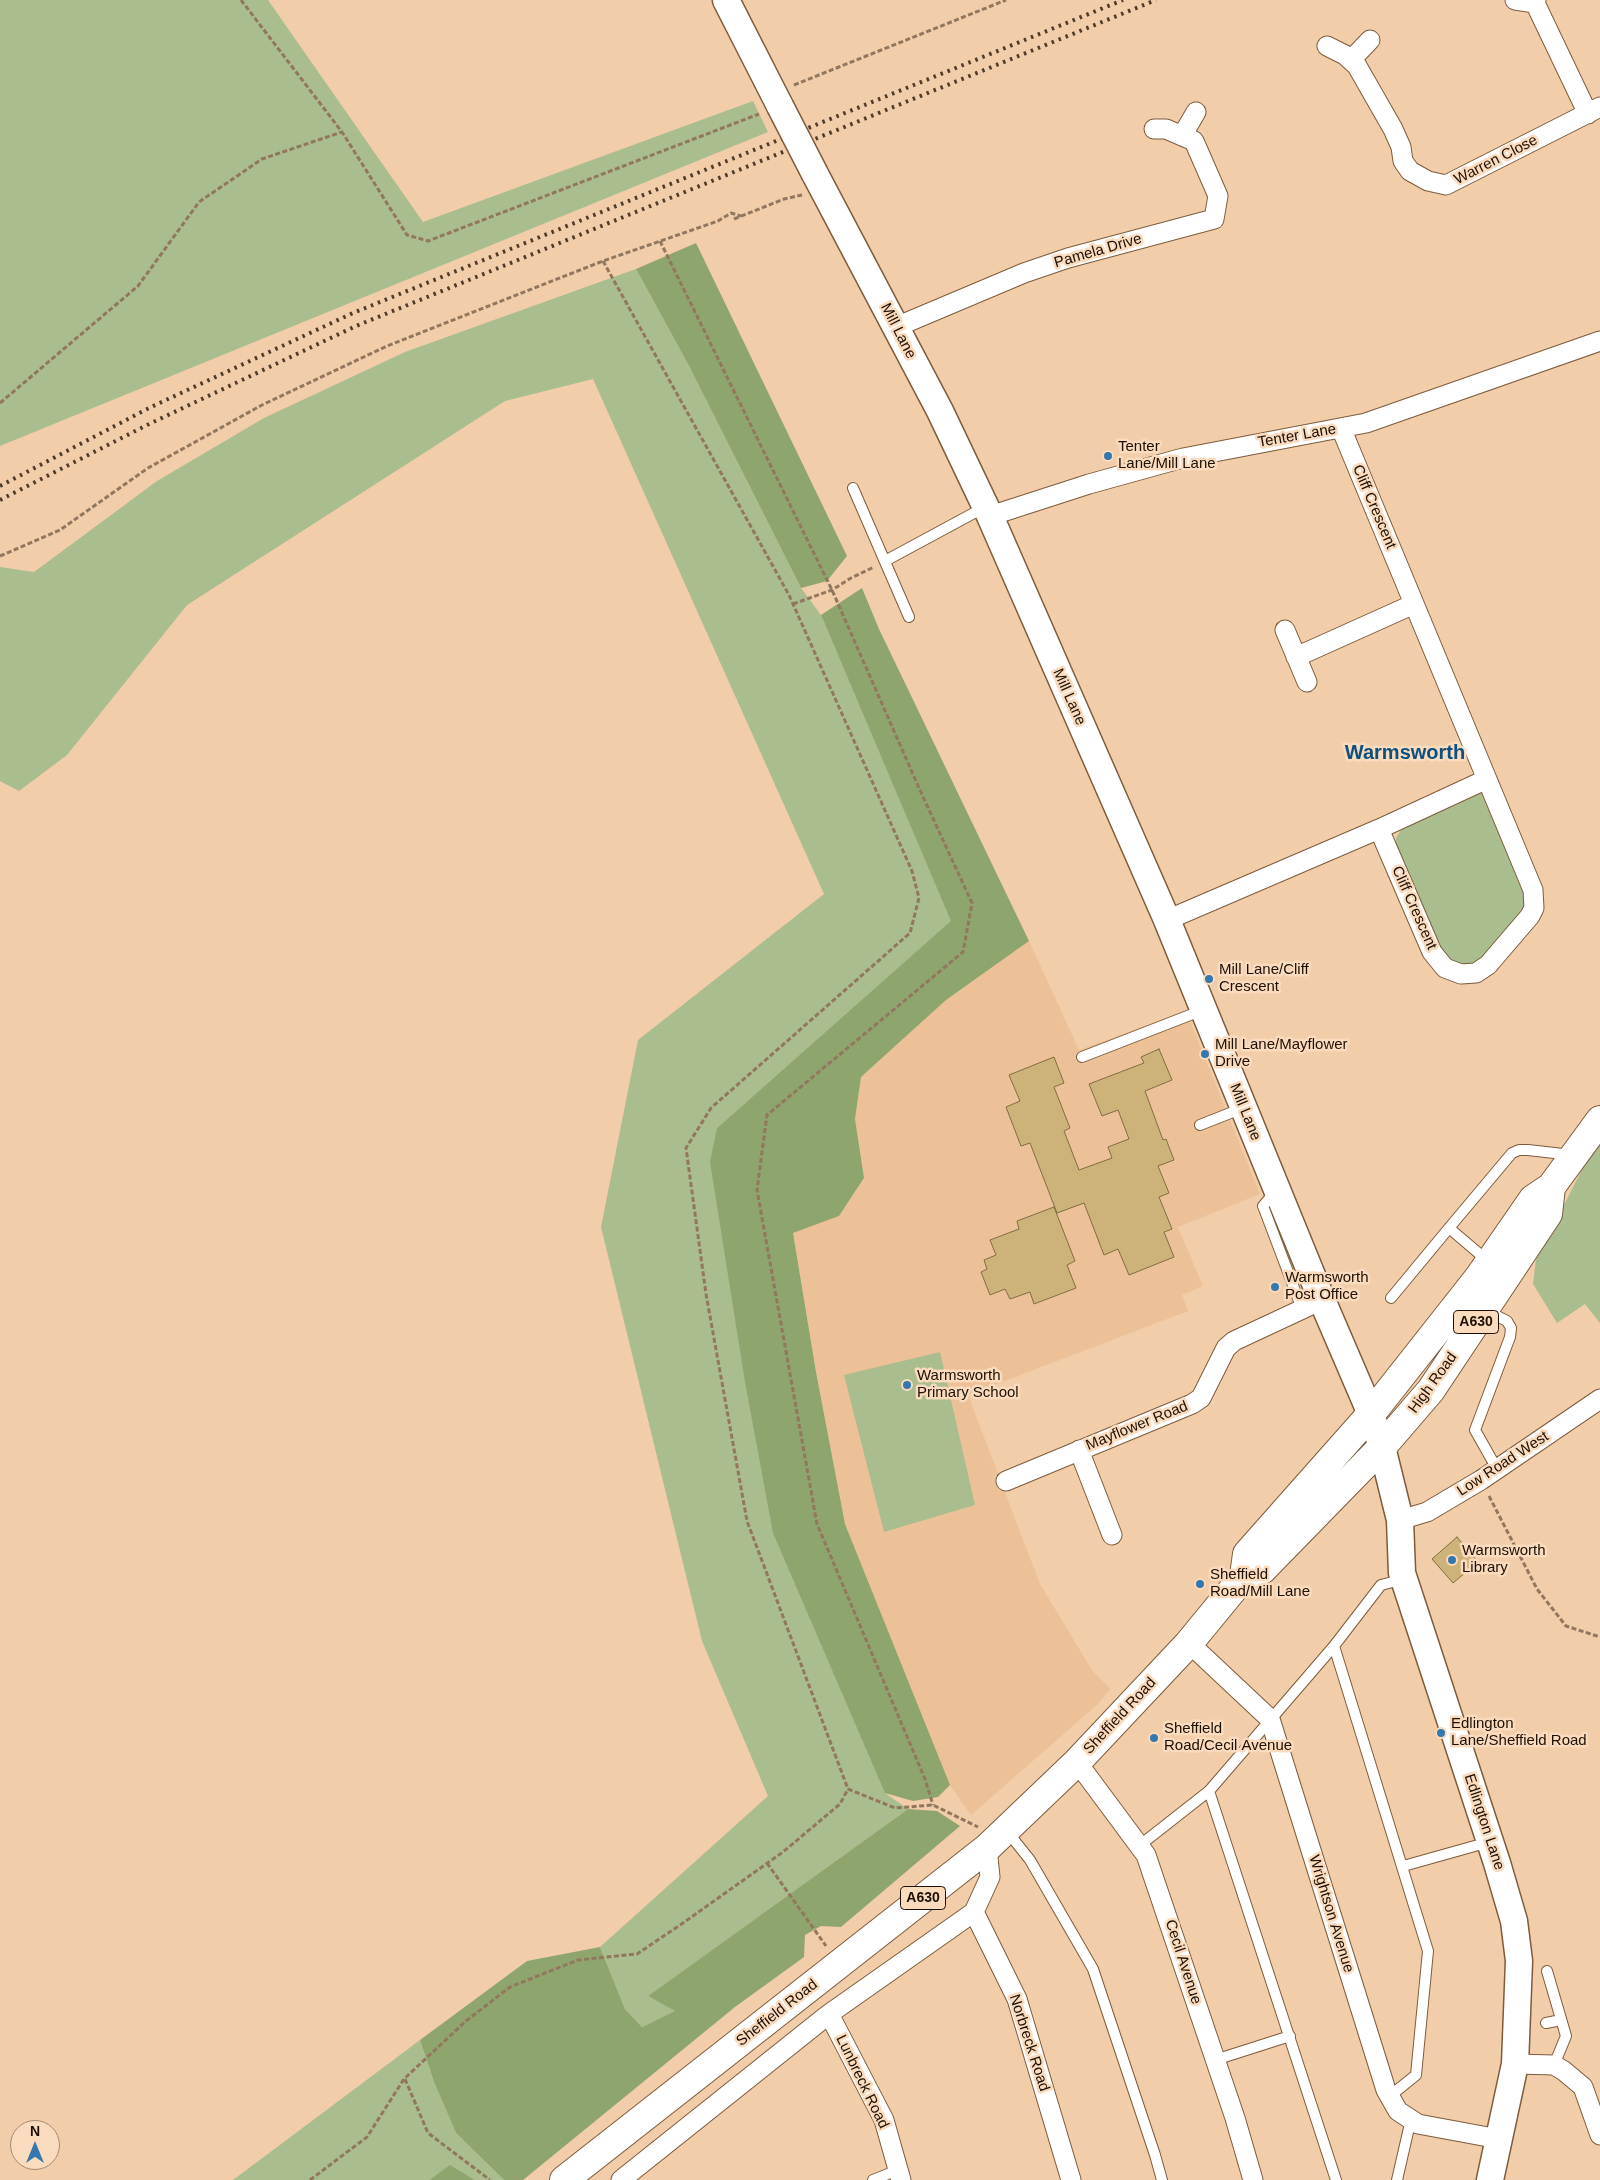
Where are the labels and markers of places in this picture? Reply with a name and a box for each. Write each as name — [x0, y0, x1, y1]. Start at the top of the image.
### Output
place label: Tenter Lane/Mill Lane — [1118, 438, 1216, 473]
marker: Tenter Lane/Mill Lane — [1102, 450, 1114, 462]
place label: Mill Lane/Cliff Crescent — [1219, 961, 1309, 996]
marker: Mill Lane/Cliff Crescent — [1203, 973, 1215, 985]
place label: Mill Lane/Mayflower Drive — [1215, 1036, 1348, 1071]
marker: Mill Lane/Mayflower Drive — [1199, 1048, 1211, 1060]
place label: Warmsworth Post Office — [1285, 1269, 1369, 1304]
marker: Warmsworth Post Office — [1269, 1281, 1281, 1293]
place label: Warmsworth Primary School — [917, 1367, 1019, 1402]
marker: Warmsworth Primary School — [901, 1379, 913, 1391]
place label: Warmsworth Library — [1462, 1542, 1546, 1577]
marker: Warmsworth Library — [1446, 1554, 1458, 1566]
place label: Sheffield Road/Mill Lane — [1210, 1566, 1310, 1601]
marker: Sheffield Road/Mill Lane — [1194, 1578, 1206, 1590]
place label: Edlington Lane/Sheffield Road — [1451, 1715, 1587, 1750]
place label: Sheffield Road/Cecil Avenue — [1164, 1720, 1292, 1755]
marker: Edlington Lane/Sheffield Road — [1435, 1727, 1447, 1739]
marker: Sheffield Road/Cecil Avenue — [1148, 1732, 1160, 1744]

